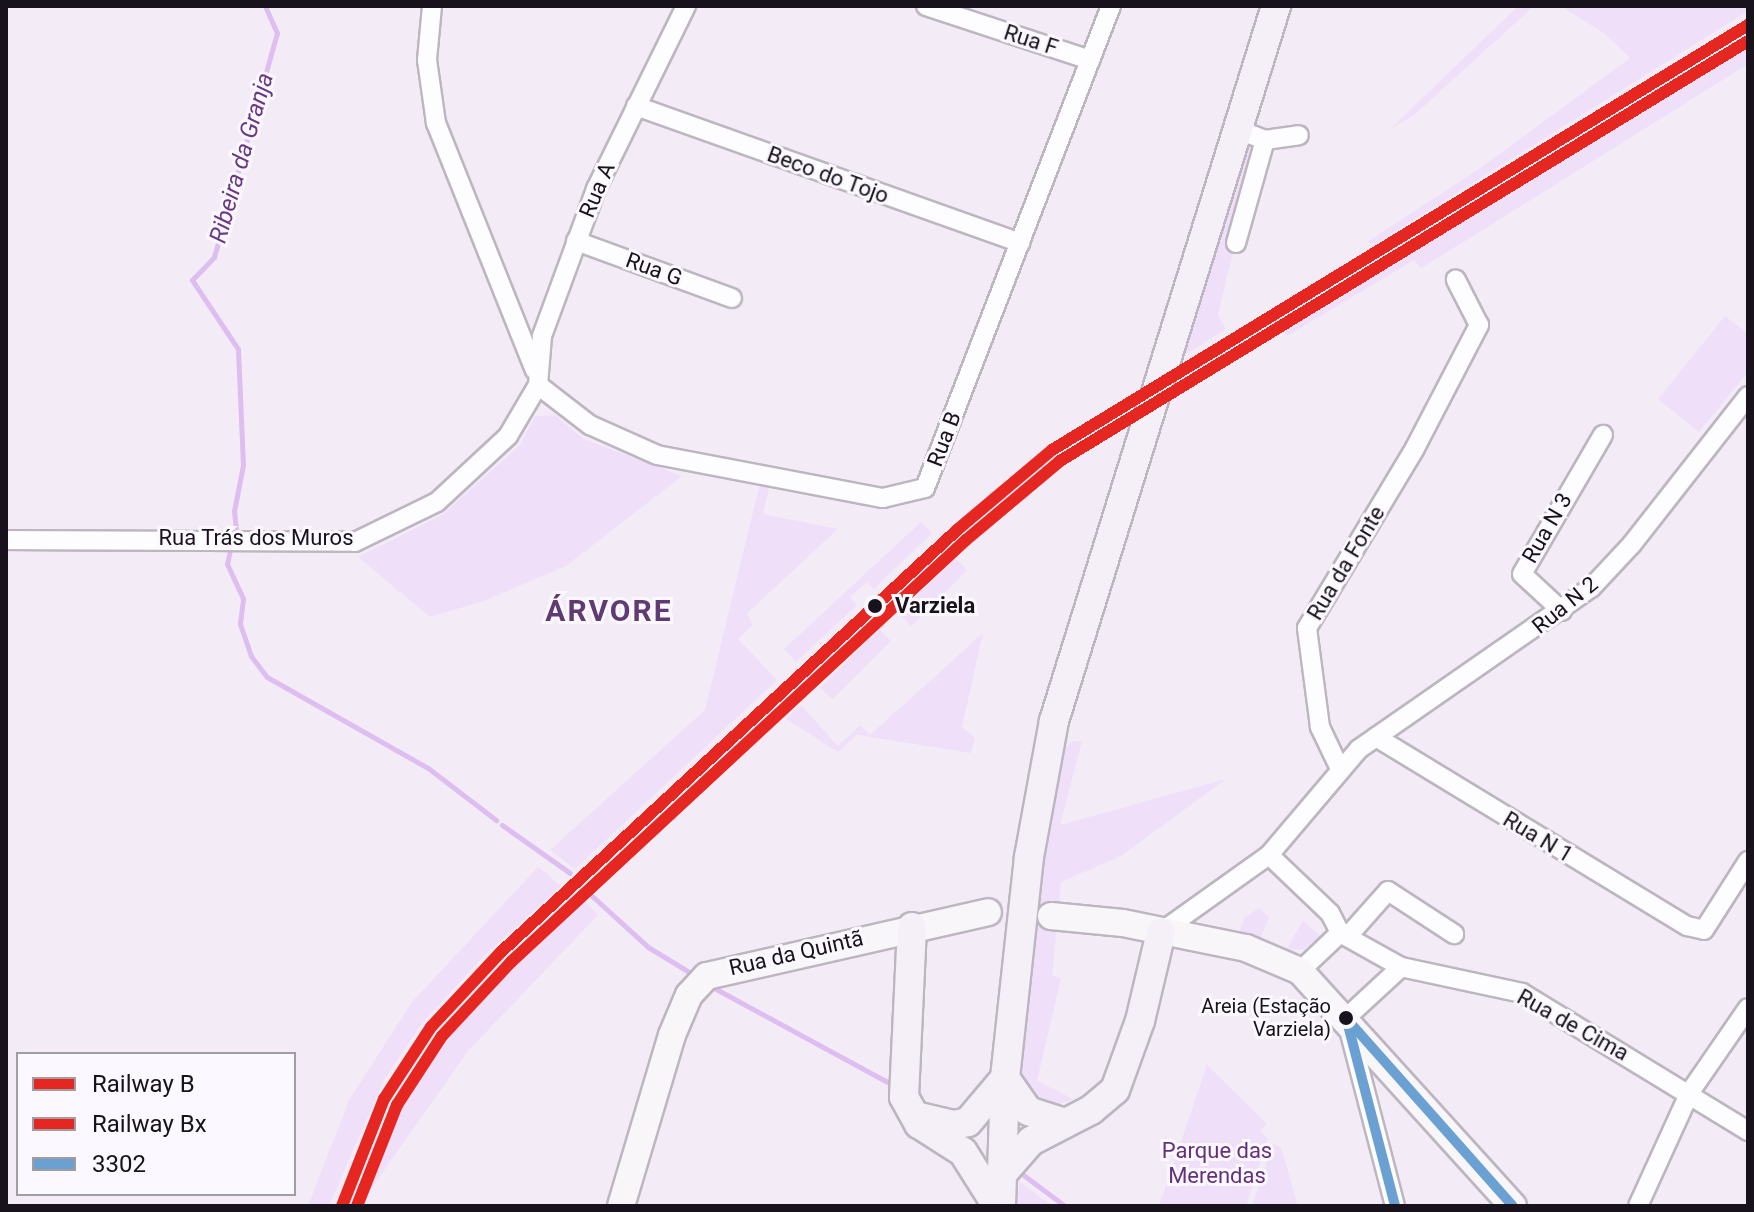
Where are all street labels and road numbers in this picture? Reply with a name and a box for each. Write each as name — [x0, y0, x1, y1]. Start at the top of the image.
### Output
street label: Rua F — [1001, 19, 1061, 61]
street label: Beco do Tojo — [763, 141, 893, 209]
street label: Rua A — [574, 158, 620, 222]
street label: Rua G — [622, 247, 686, 291]
street label: Rua B — [921, 408, 967, 470]
street label: Rua N 3 — [1516, 488, 1578, 568]
street label: Rua da Fonte — [1302, 501, 1390, 625]
street label: Rua Trás dos Muros — [158, 525, 354, 551]
street label: Rua N 2 — [1527, 571, 1603, 639]
street label: Rua N 1 — [1498, 806, 1578, 868]
street label: Rua da Quintã — [726, 925, 866, 981]
street label: Rua de Cima — [1513, 984, 1633, 1066]

